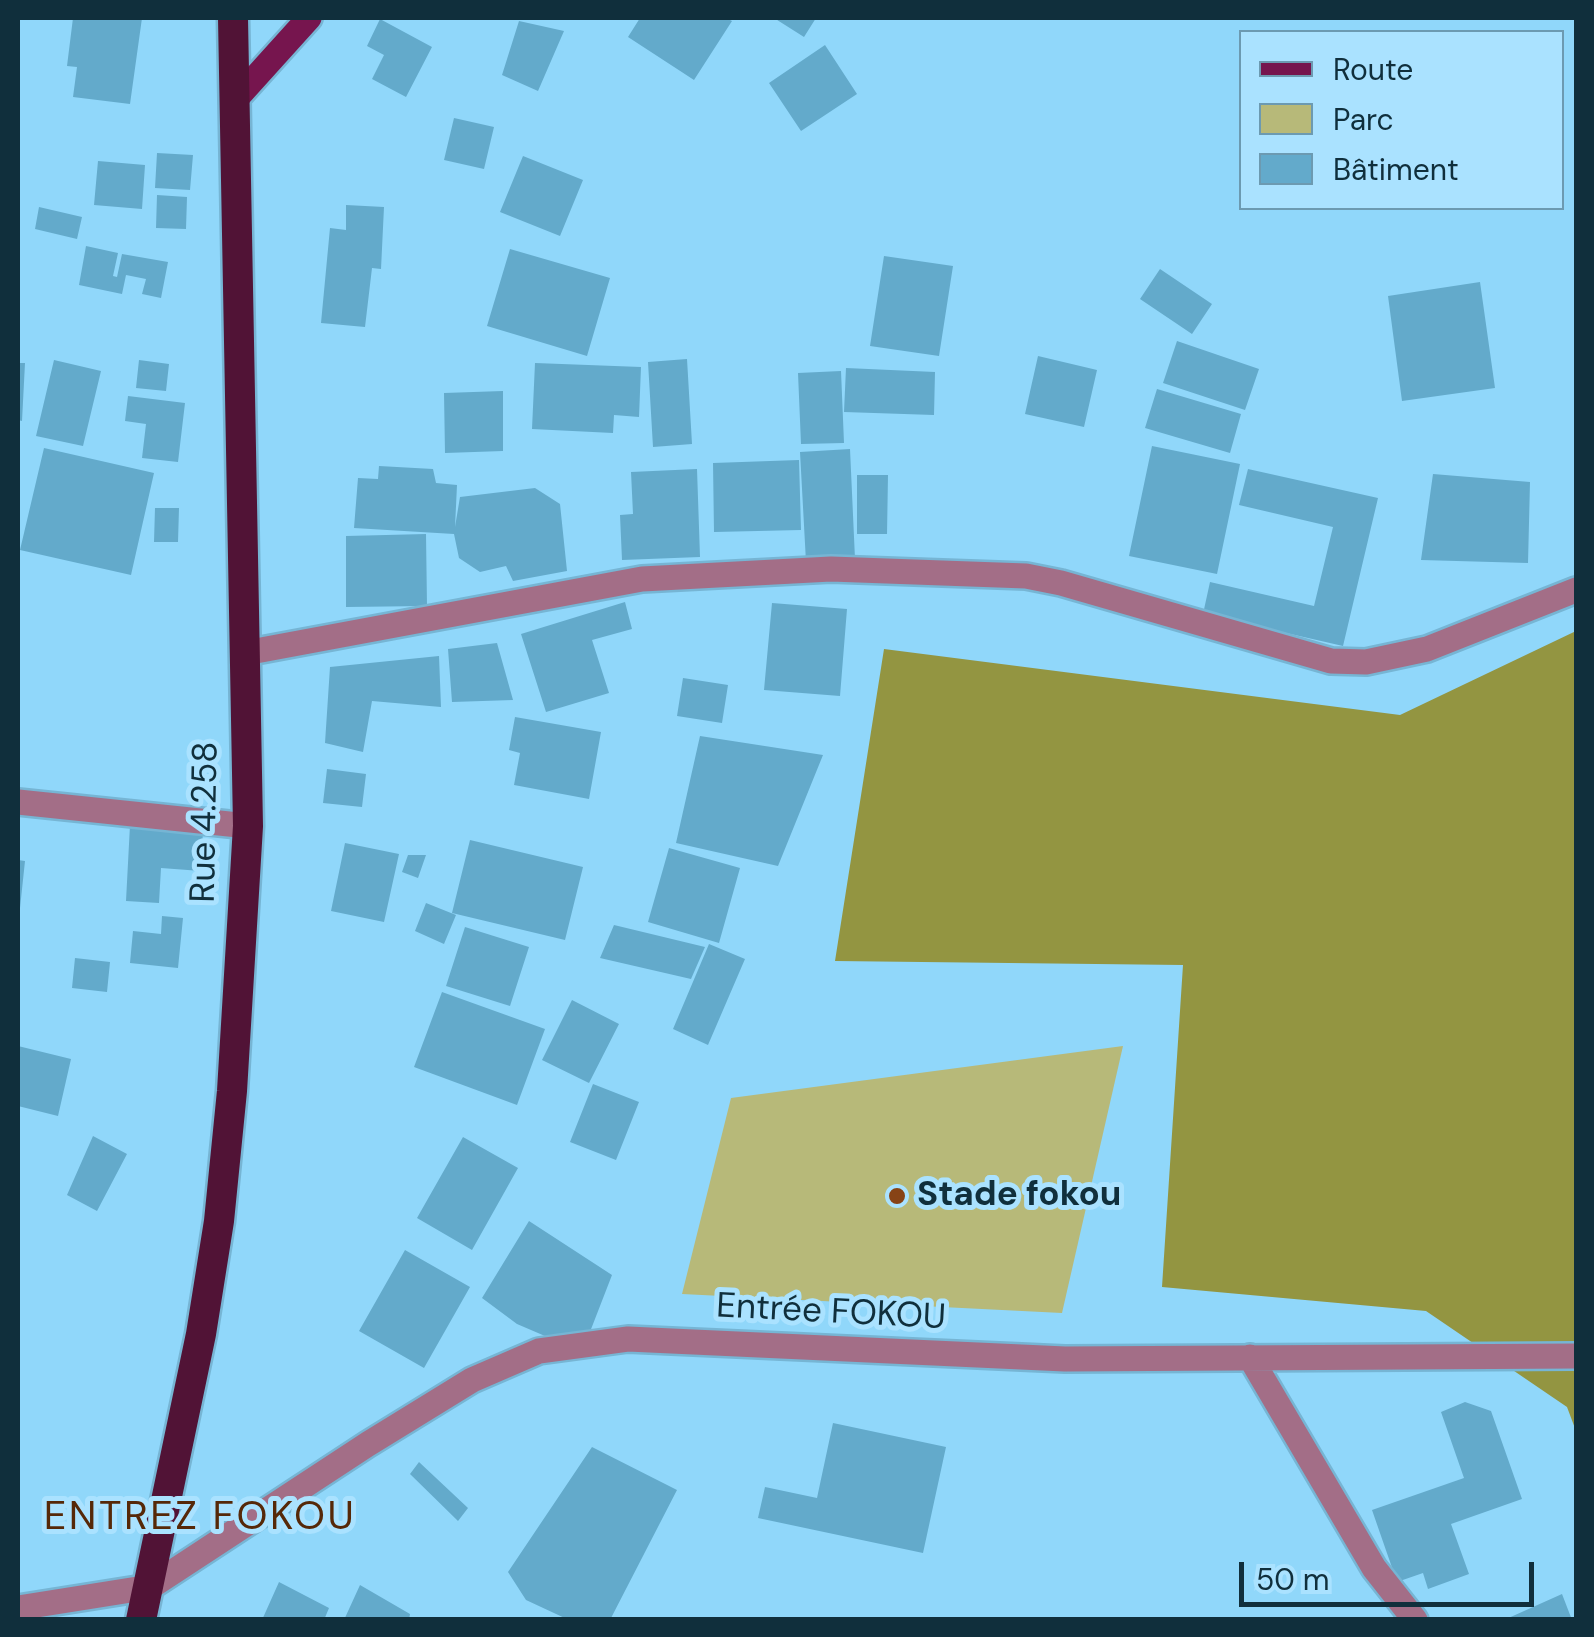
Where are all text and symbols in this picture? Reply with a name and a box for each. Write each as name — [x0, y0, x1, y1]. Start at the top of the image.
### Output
legend — [1239, 30, 1564, 210]
text: Route — [1333, 50, 1413, 89]
text: Parc — [1333, 100, 1394, 139]
text: Bâtiment — [1333, 150, 1459, 189]
street label: Rue 4.258 — [184, 741, 228, 903]
place label: Stade fokou — [917, 1175, 1121, 1217]
marker: Stade fokou — [886, 1185, 908, 1207]
street label: Entrée FOKOU — [715, 1286, 947, 1340]
district label: ENTREZ FOKOU — [44, 1495, 356, 1543]
scale bar — [1244, 1542, 1539, 1604]
text: 50 m — [1256, 1560, 1330, 1599]

